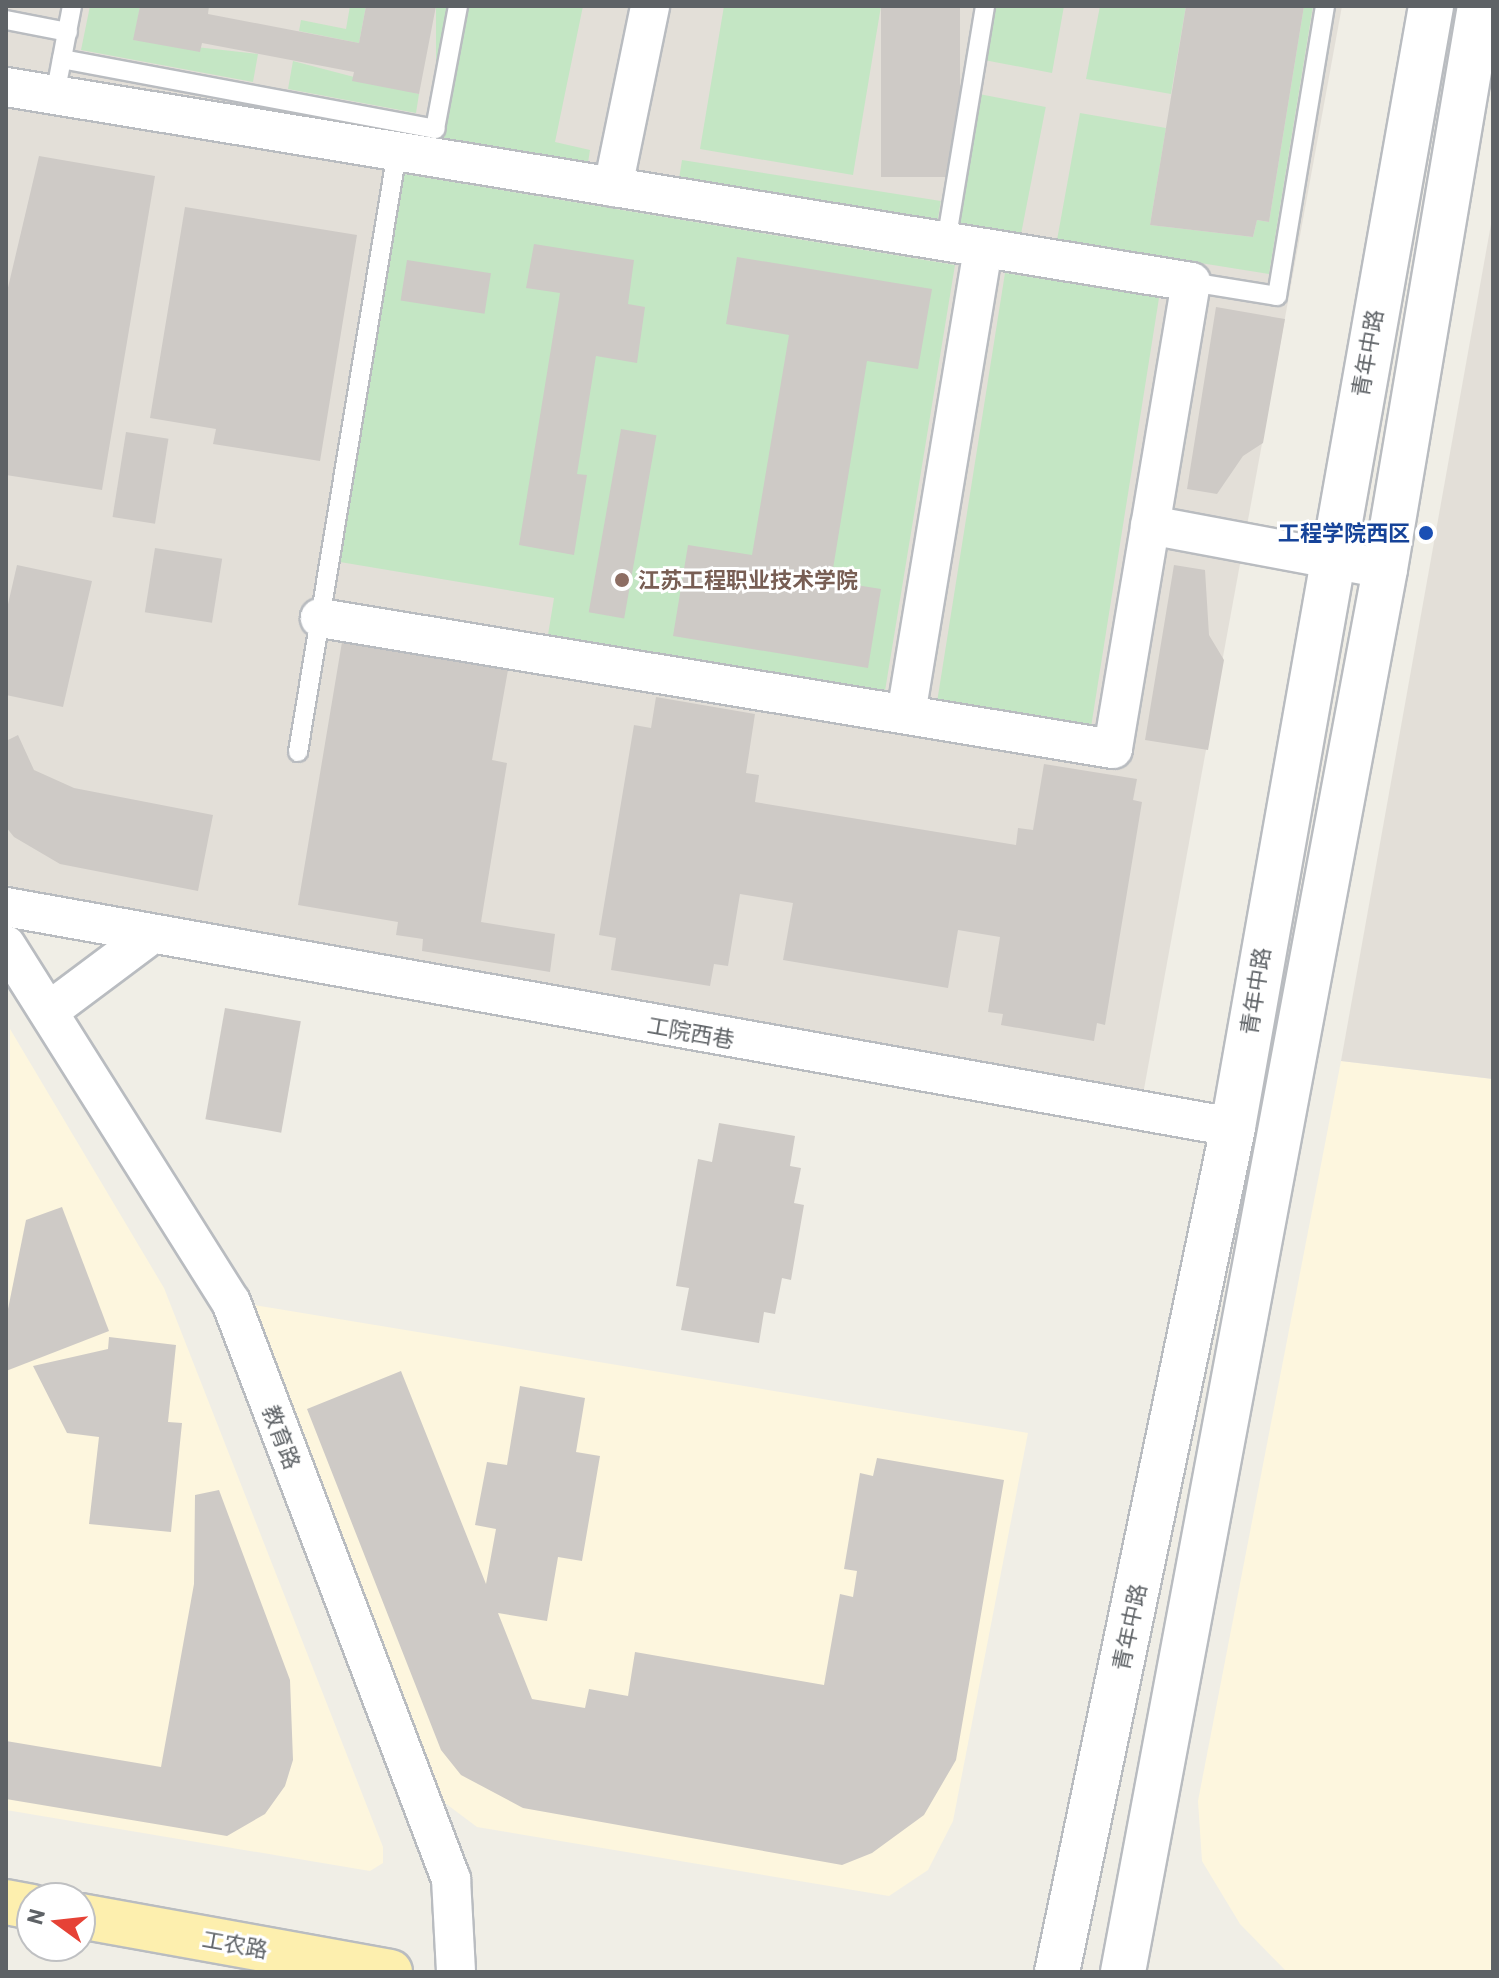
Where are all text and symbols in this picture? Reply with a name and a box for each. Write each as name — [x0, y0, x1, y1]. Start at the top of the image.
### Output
street label: 青年中路 — [1346, 307, 1388, 399]
place label: 工程学院西区 — [1278, 520, 1410, 546]
marker: 工程学院西区 — [1417, 524, 1435, 542]
place label: 江苏工程职业技术学院 — [638, 567, 858, 593]
marker: 江苏工程职业技术学院 — [613, 571, 631, 589]
street label: 青年中路 — [1235, 945, 1275, 1037]
street label: 工院西巷 — [645, 1011, 737, 1053]
street label: 教育路 — [258, 1401, 306, 1473]
street label: 青年中路 — [1107, 1581, 1151, 1673]
north arrow — [16, 1882, 96, 1962]
text: N — [20, 1906, 49, 1927]
street label: 工农路 — [200, 1925, 270, 1963]

